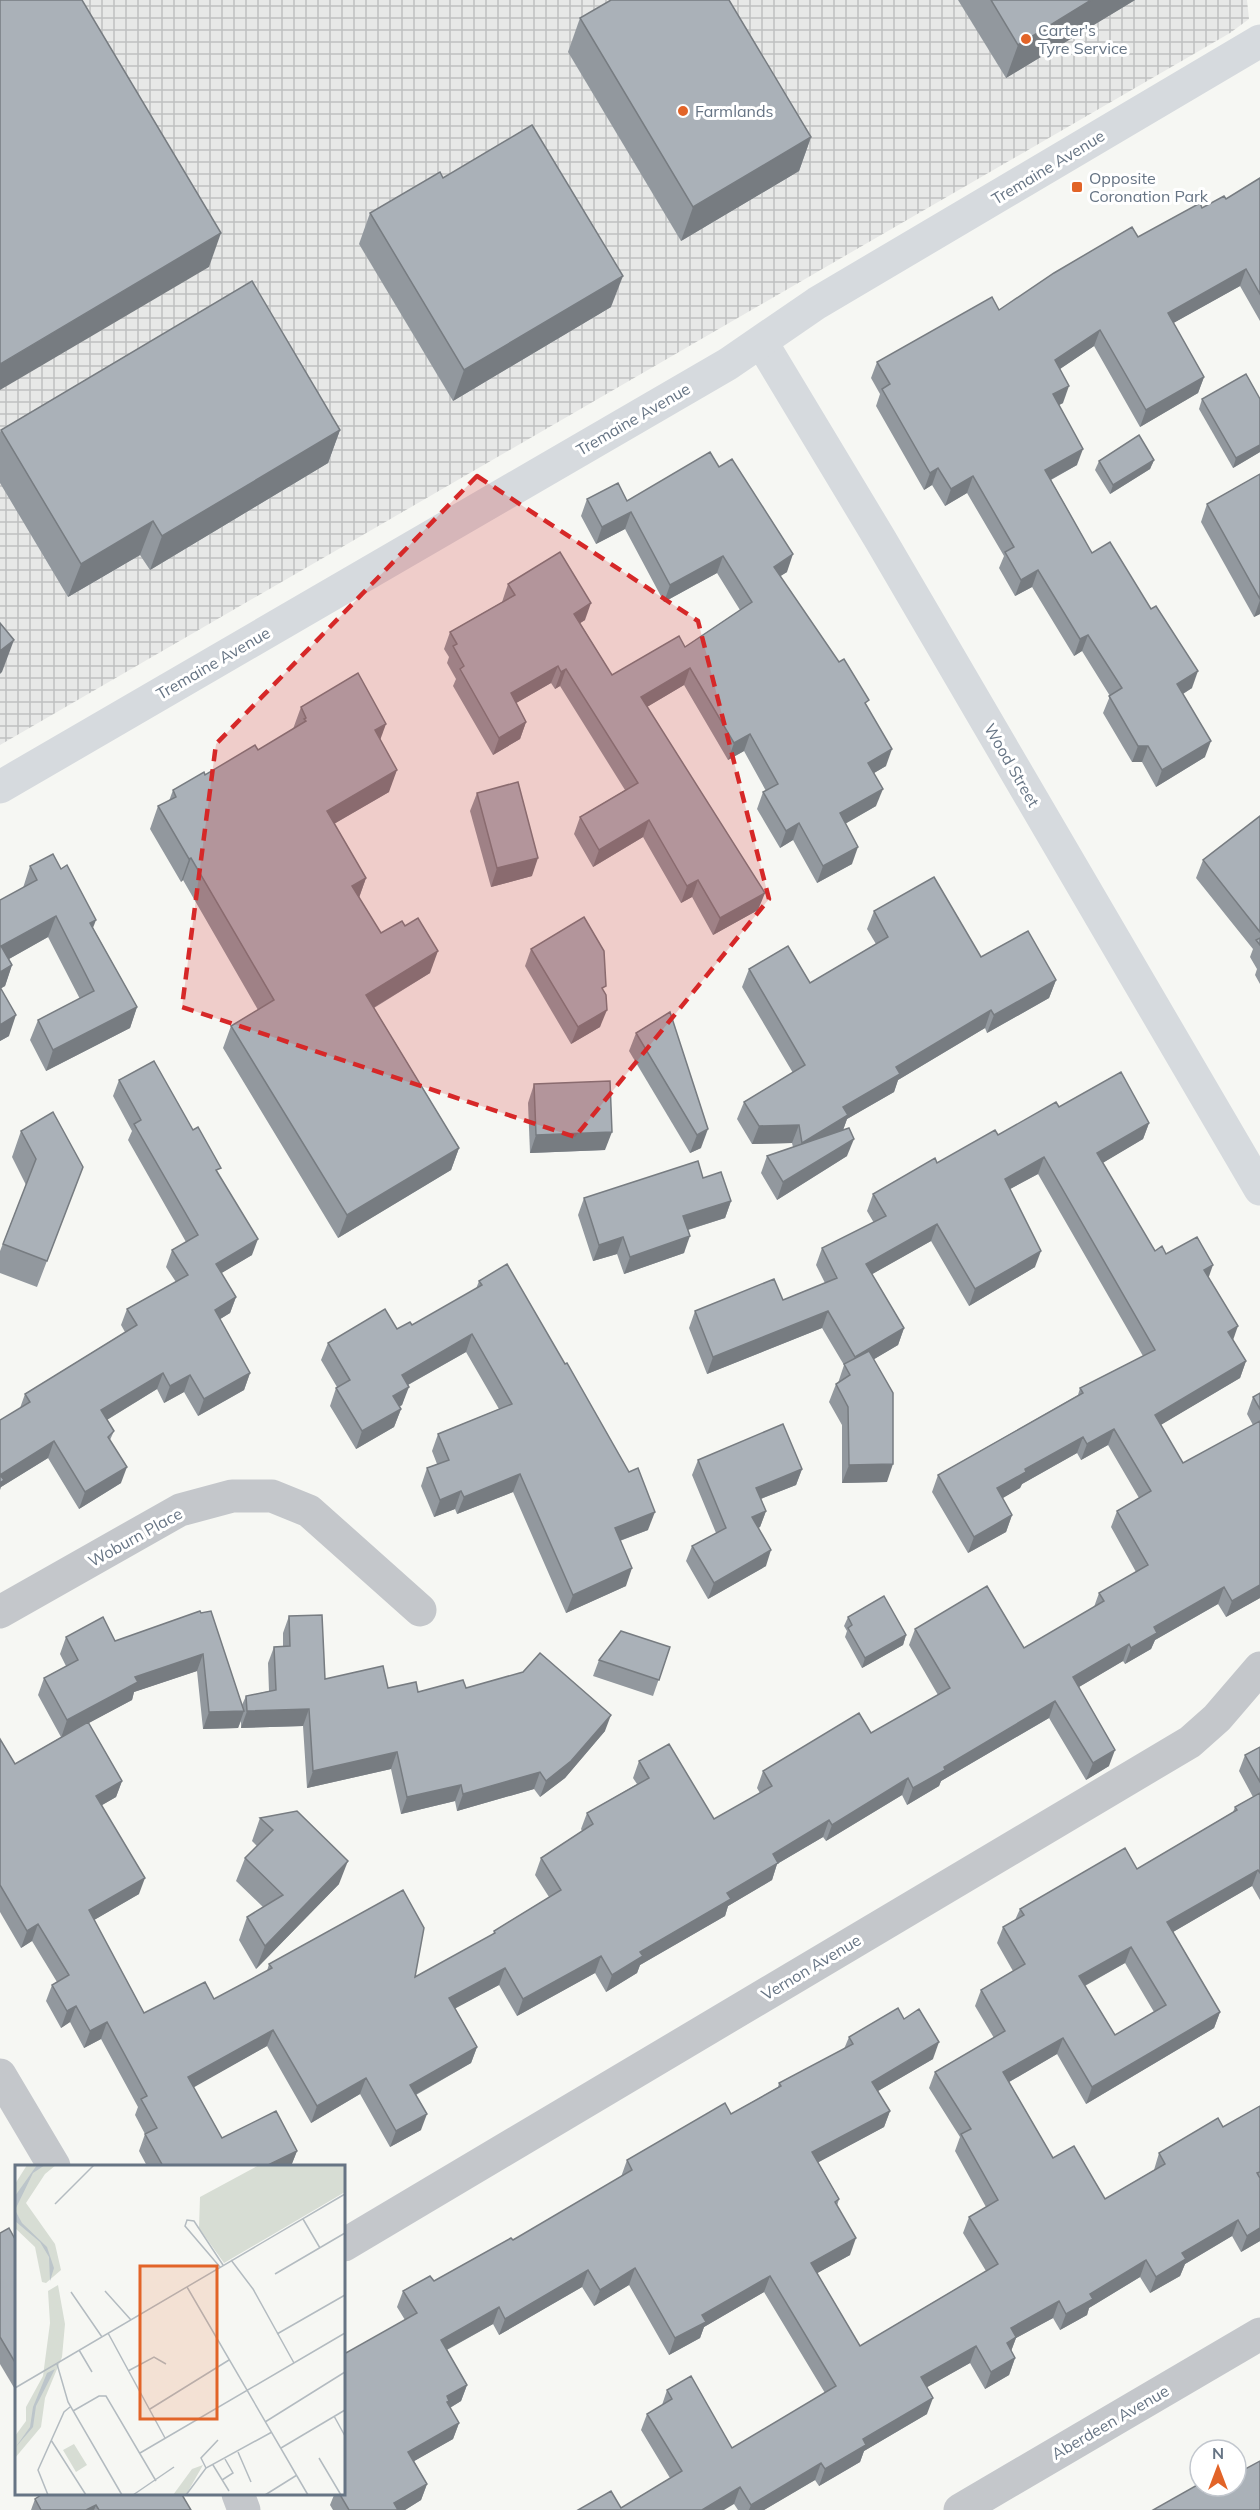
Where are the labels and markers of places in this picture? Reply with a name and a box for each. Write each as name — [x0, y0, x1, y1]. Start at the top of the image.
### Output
place label: Carter's Tyre Service — [1038, 20, 1127, 58]
marker: Carter's Tyre Service — [1019, 32, 1033, 46]
place label: Farmlands — [695, 101, 774, 121]
marker: Farmlands — [676, 104, 690, 118]
place label: Opposite Coronation Park — [1089, 168, 1209, 206]
marker: Opposite Coronation Park — [1070, 180, 1084, 194]

